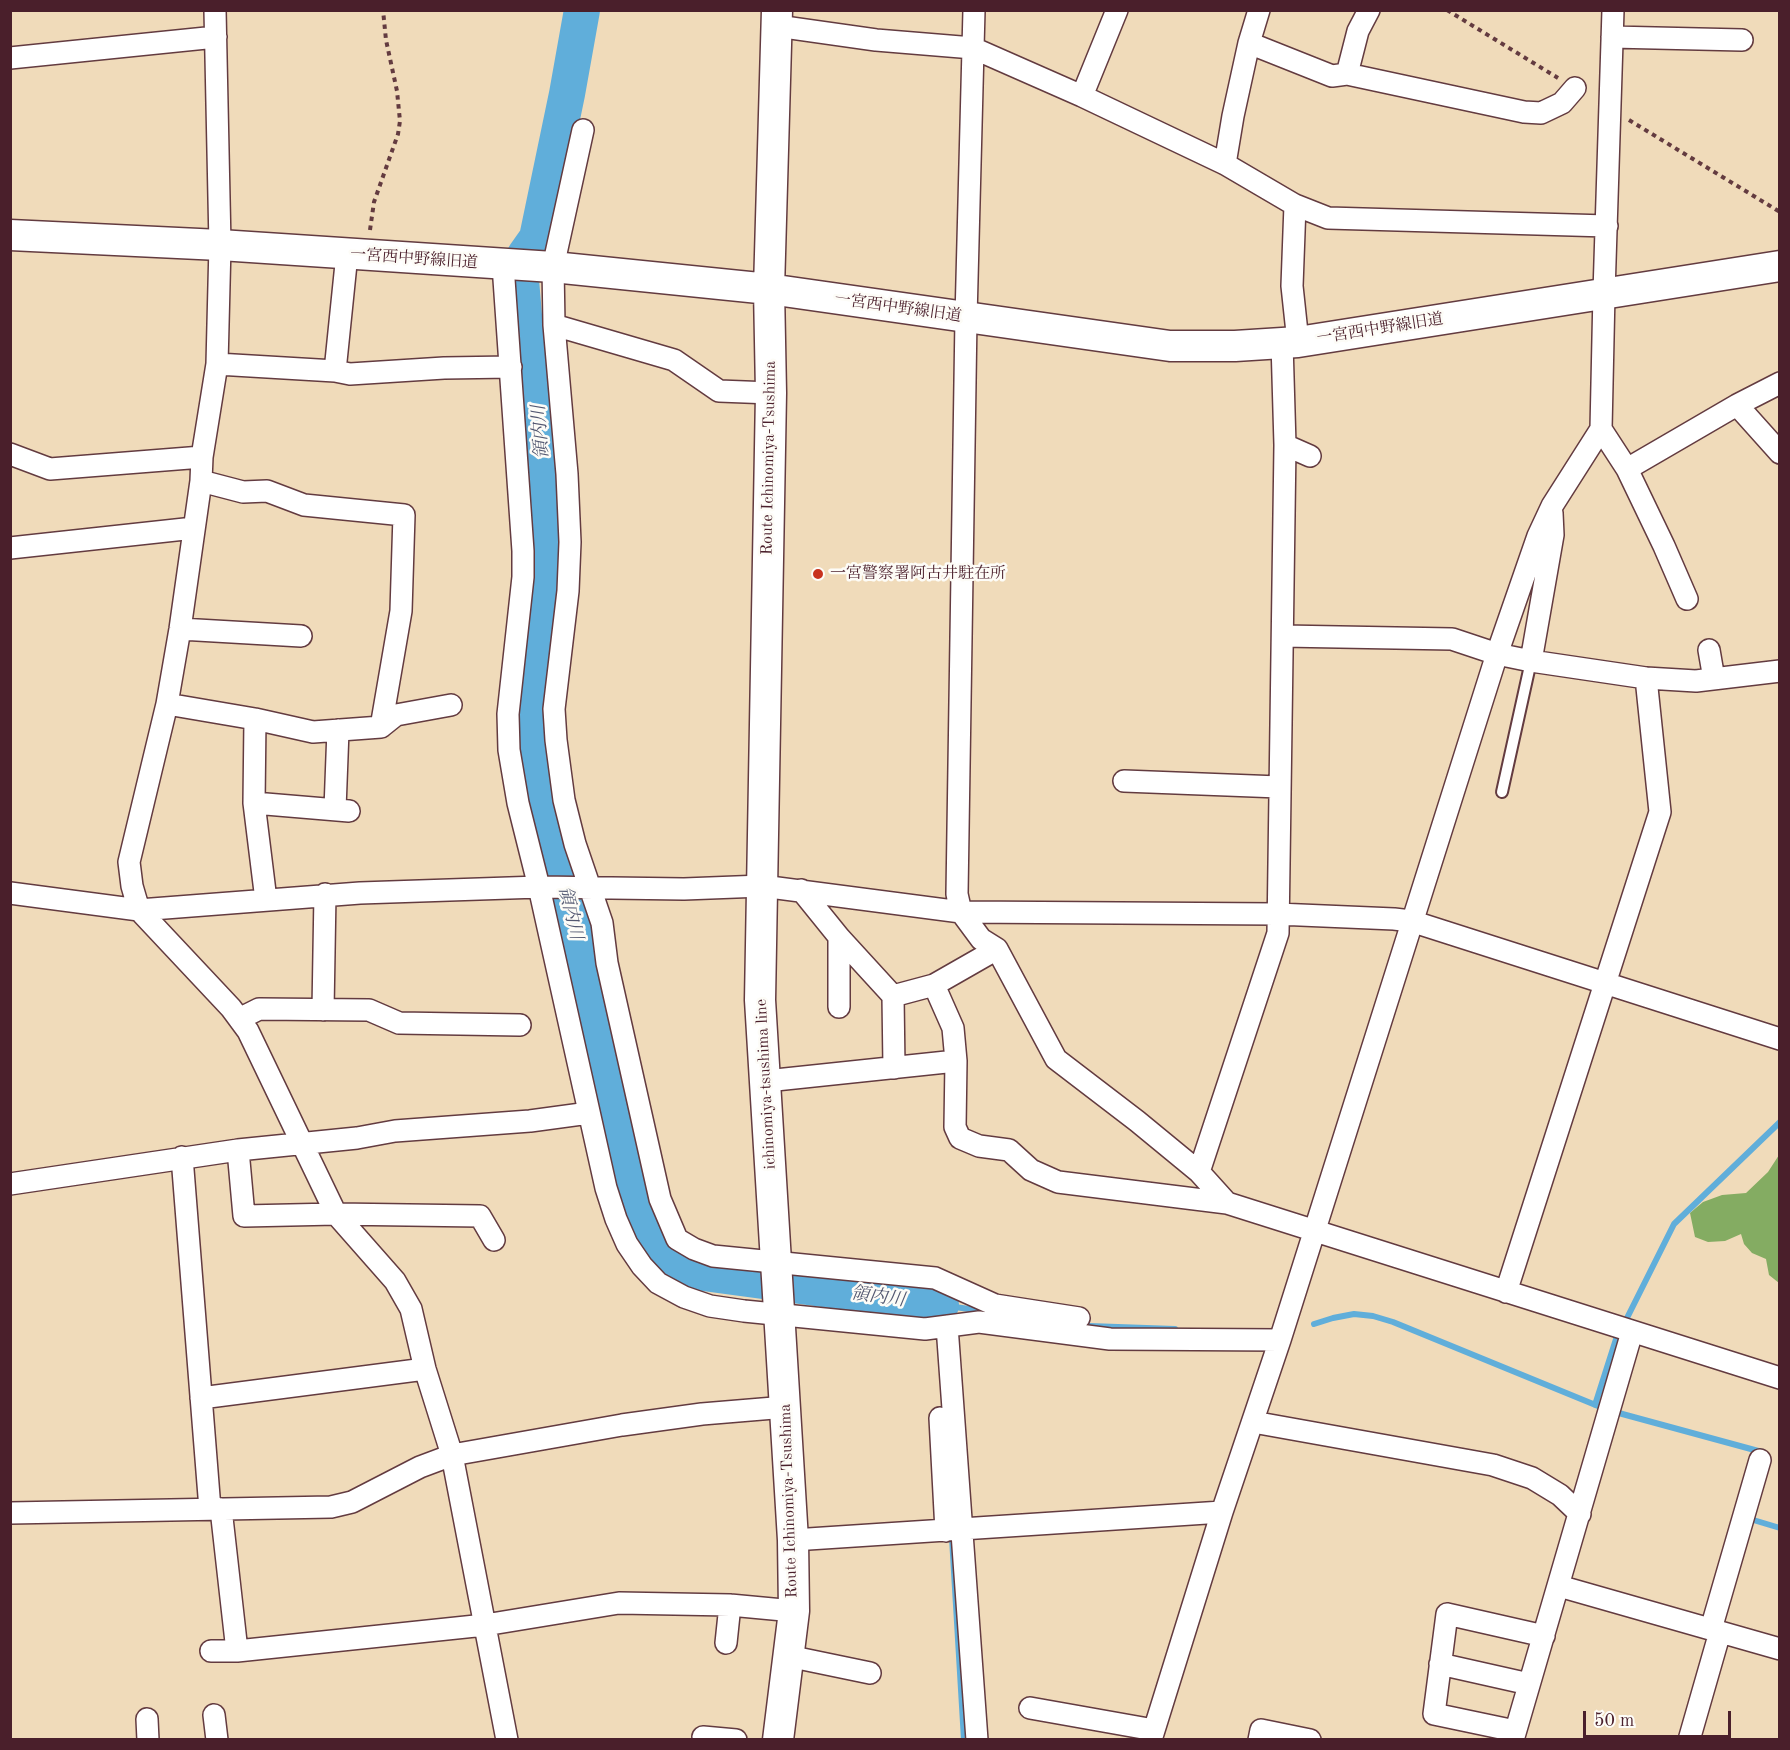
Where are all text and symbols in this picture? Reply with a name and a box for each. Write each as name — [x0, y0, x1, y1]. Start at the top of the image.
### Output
street label: 一宮西中野線旧道 — [349, 245, 479, 273]
street label: 一宮西中野線旧道 — [833, 290, 963, 326]
street label: 一宮西中野線旧道 — [1315, 310, 1445, 348]
street label: Route Ichinomiya-Tsushima — [758, 361, 780, 555]
water label: 領内川 — [528, 404, 554, 460]
place label: 一宮警察署阿古井駐在所 — [830, 564, 1006, 584]
marker: 一宮警察署阿古井駐在所 — [811, 567, 825, 581]
water label: 領内川 — [553, 884, 587, 942]
street label: ichinomiya-tsushima line — [752, 998, 780, 1170]
water label: 領内川 — [850, 1283, 906, 1311]
street label: Route Ichinomiya-Tsushima — [776, 1403, 802, 1599]
scale bar — [1586, 1699, 1734, 1737]
text: 50 m — [1594, 1712, 1634, 1730]

